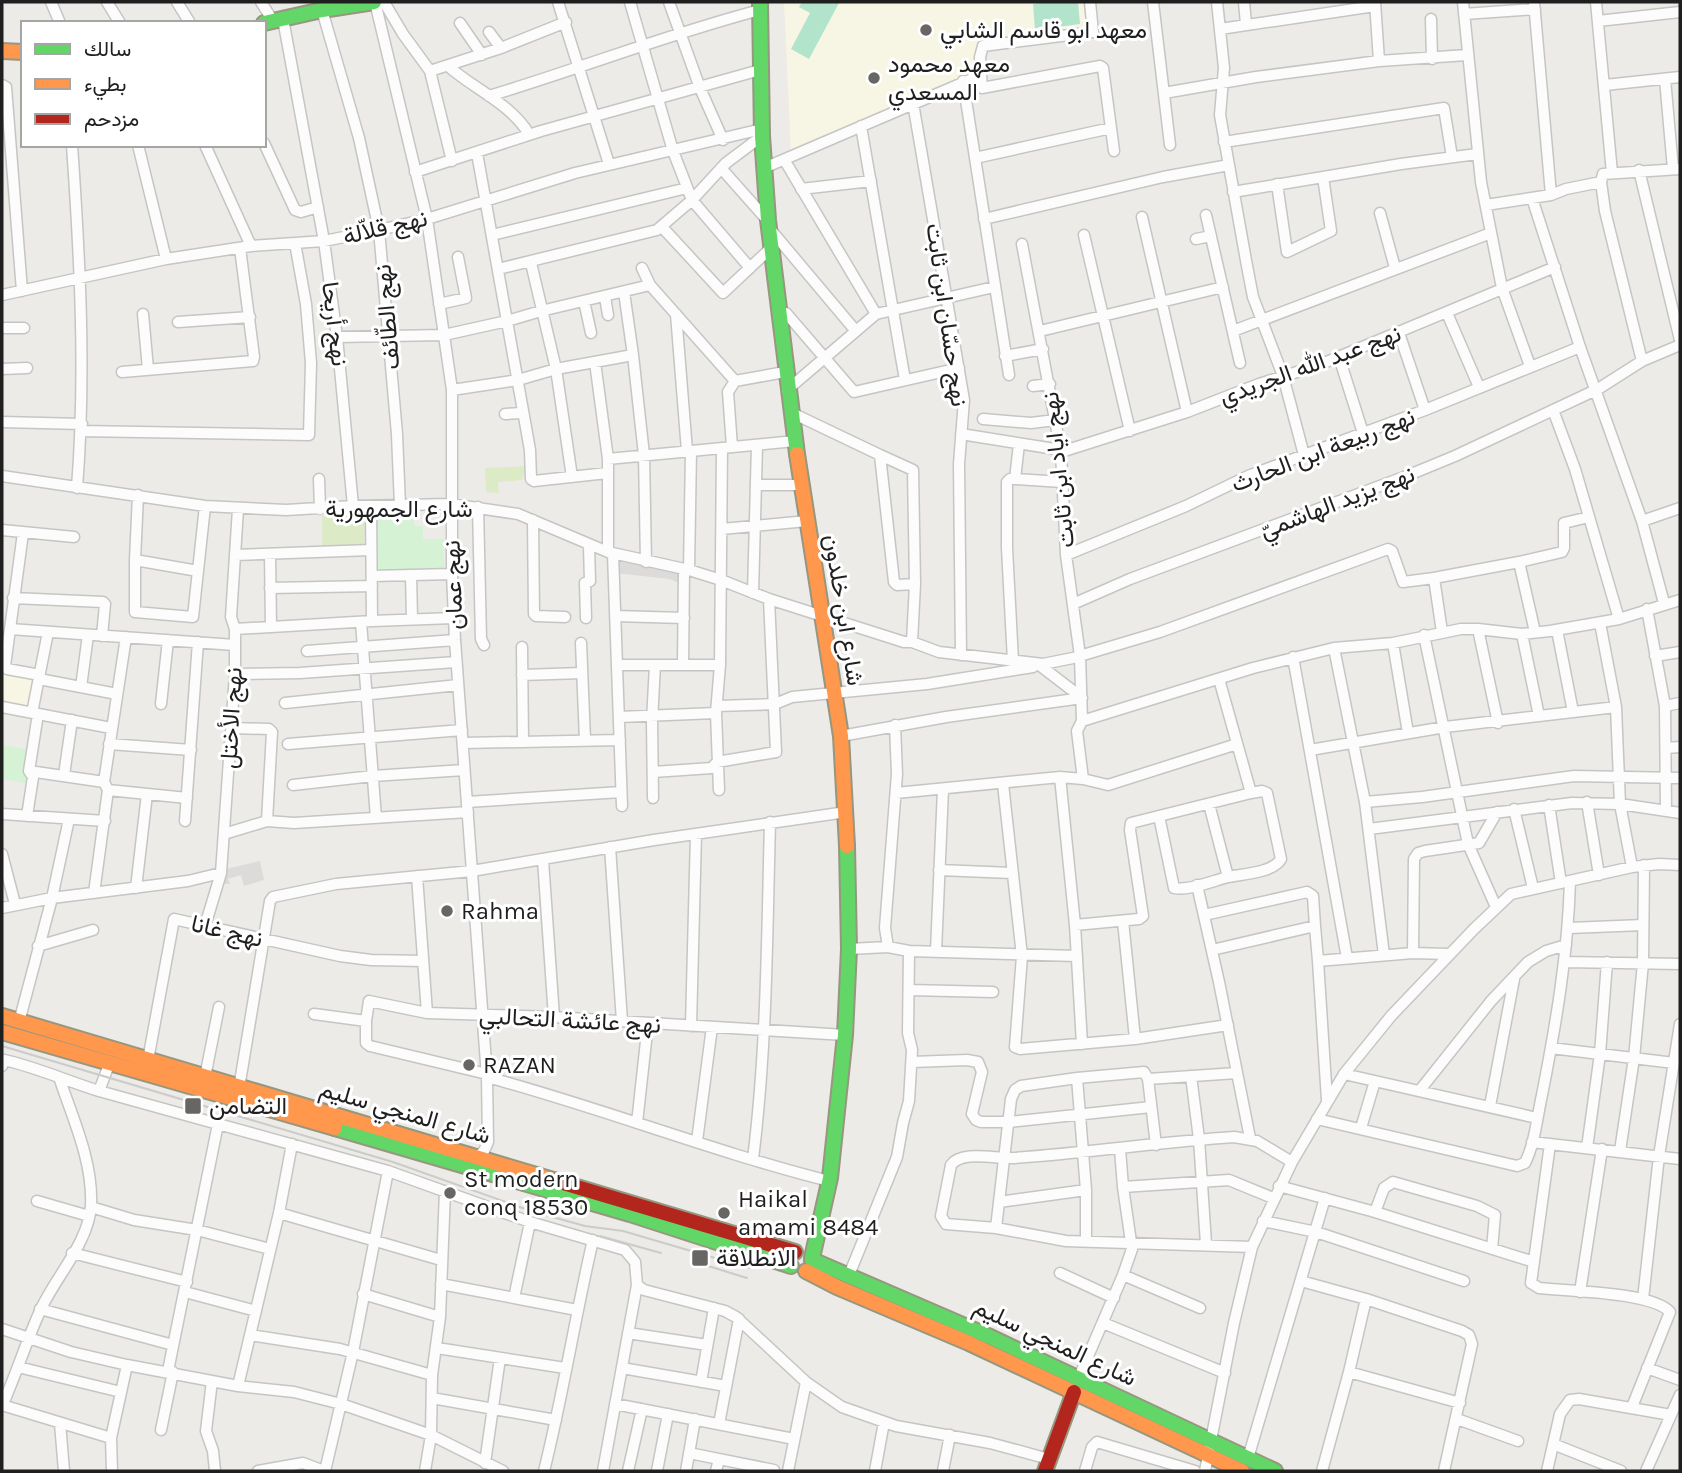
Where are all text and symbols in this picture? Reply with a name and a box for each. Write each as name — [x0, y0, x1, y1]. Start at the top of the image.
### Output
place label: معهد ابو قاسم الشابي — [940, 16, 1147, 49]
legend — [21, 21, 266, 147]
marker: معهد ابو قاسم الشابي — [918, 22, 934, 38]
text: سالك — [84, 37, 131, 61]
place label: معهد محمود المسعدي — [888, 50, 1010, 111]
marker: معهد محمود المسعدي — [866, 70, 882, 86]
text: بطيء — [84, 72, 127, 101]
text: مزدحم — [84, 107, 139, 133]
street label: نهج قلاّلة — [340, 204, 431, 253]
street label: نهج حسّان ابن ثابت — [917, 222, 974, 409]
street label: نهج الطّائف — [368, 263, 409, 371]
street label: نهج أريحا — [313, 280, 354, 368]
street label: نهج عبد الله الجريدي — [1215, 319, 1406, 416]
street label: نهج اياد ابن ثابت — [1036, 390, 1083, 549]
street label: نهج ربيعة ابن الحارث — [1227, 402, 1420, 501]
street label: نهج يزيد الهاشميّ — [1256, 460, 1420, 549]
street label: شارع الجمهورية — [325, 495, 473, 525]
street label: شارع ابن خلدون — [816, 532, 870, 688]
street label: نهج عمان — [437, 540, 472, 630]
street label: نهج الأختل — [214, 667, 251, 770]
place label: Rahma — [461, 897, 539, 925]
marker: Rahma — [439, 903, 455, 919]
street label: نهج غانا — [188, 909, 266, 956]
street label: نهج عائشة التحالبي — [478, 1001, 662, 1044]
place label: RAZAN — [483, 1051, 556, 1079]
marker: RAZAN — [461, 1057, 477, 1073]
street label: شارع المنجي سليم — [315, 1074, 494, 1155]
place label: التضامن — [209, 1092, 287, 1120]
marker: التضامن — [183, 1096, 203, 1116]
place label: St modern conq 18530 — [464, 1165, 588, 1221]
marker: St modern conq 18530 — [442, 1185, 458, 1201]
place label: Haikal amami 8484 — [738, 1185, 879, 1241]
marker: Haikal amami 8484 — [716, 1205, 732, 1221]
place label: الانطلاقة — [716, 1244, 796, 1272]
marker: الانطلاقة — [690, 1248, 710, 1268]
street label: شارع المنجي سليم — [967, 1292, 1141, 1396]

